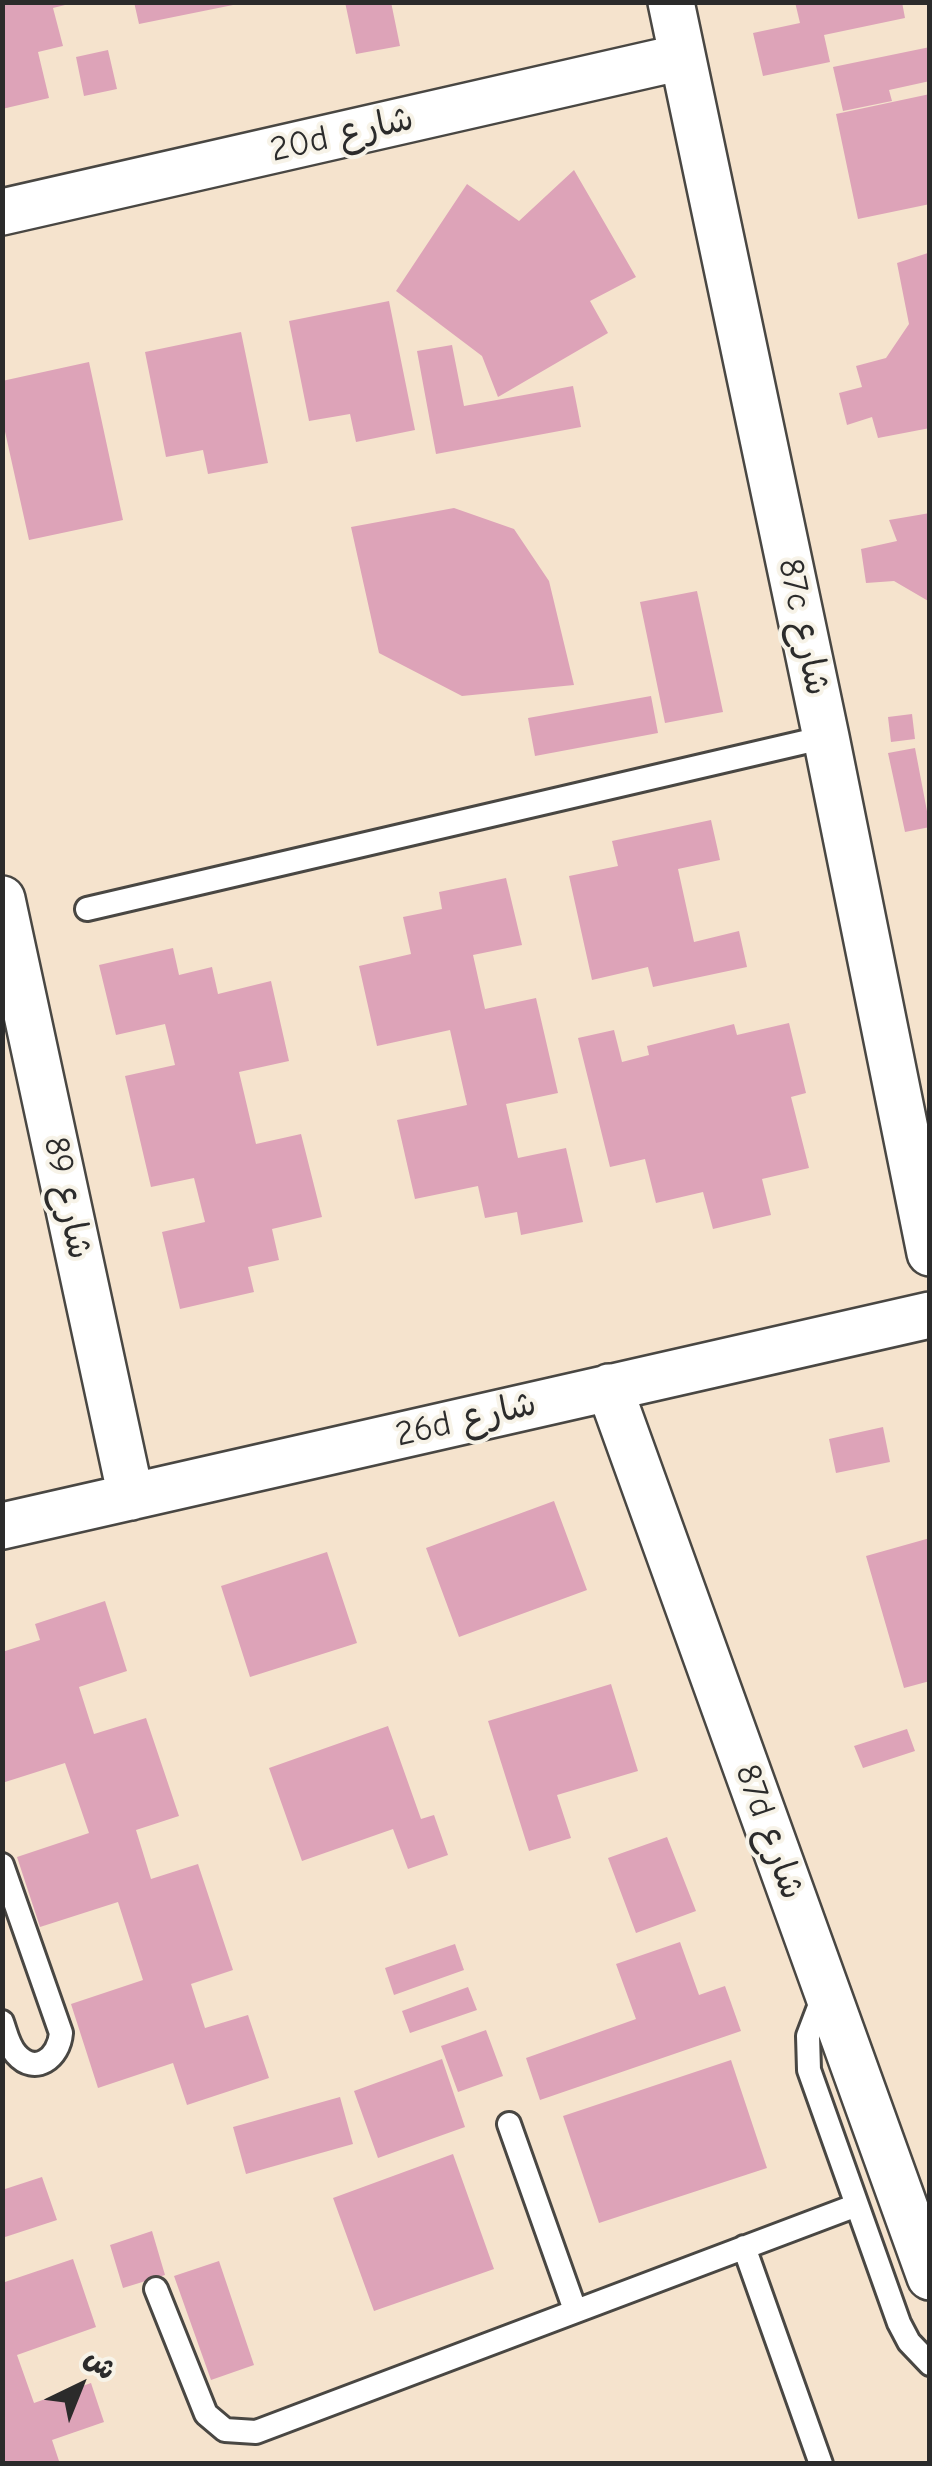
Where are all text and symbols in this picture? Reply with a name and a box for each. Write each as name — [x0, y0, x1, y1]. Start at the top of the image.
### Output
street label: 20d شارع — [266, 98, 418, 172]
street label: 87c شارع — [768, 555, 838, 699]
street label: شارع 89 — [34, 1133, 100, 1263]
street label: 26d شارع — [391, 1383, 541, 1457]
street label: 87d شارع — [725, 1759, 813, 1905]
north arrow — [30, 2336, 130, 2436]
text: ش — [78, 2342, 123, 2386]

